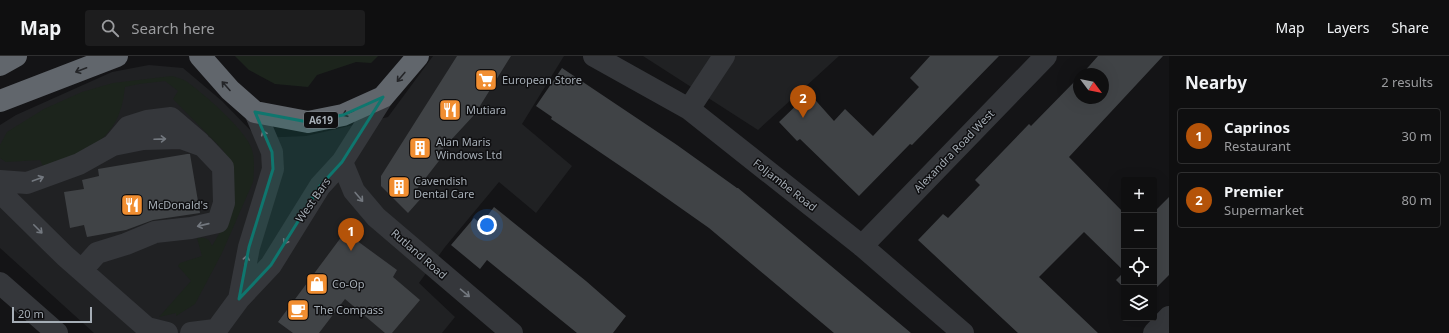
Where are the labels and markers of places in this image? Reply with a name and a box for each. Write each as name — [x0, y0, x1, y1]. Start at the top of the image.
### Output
supermarket icon: European Store — [473, 67, 499, 93]
place label: European Store — [502, 72, 582, 87]
pin: 2 — [790, 85, 816, 118]
restaurant icon: Mutiara — [437, 97, 463, 123]
place label: Mutiara — [466, 102, 506, 117]
place label: Alan Maris Windows Ltd — [436, 134, 502, 162]
building icon: Alan Maris Windows Ltd — [407, 135, 433, 161]
place label: Cavendish Dental Care — [414, 173, 475, 201]
building icon: Cavendish Dental Care — [386, 174, 412, 200]
restaurant icon: McDonald's — [119, 192, 145, 218]
place label: McDonald's — [148, 197, 208, 212]
pin: 1 — [338, 218, 364, 251]
shop icon: Co-Op — [304, 271, 330, 297]
place label: Co-Op — [332, 276, 365, 291]
cafe icon: The Compass — [285, 297, 311, 323]
place label: The Compass — [314, 302, 383, 317]

